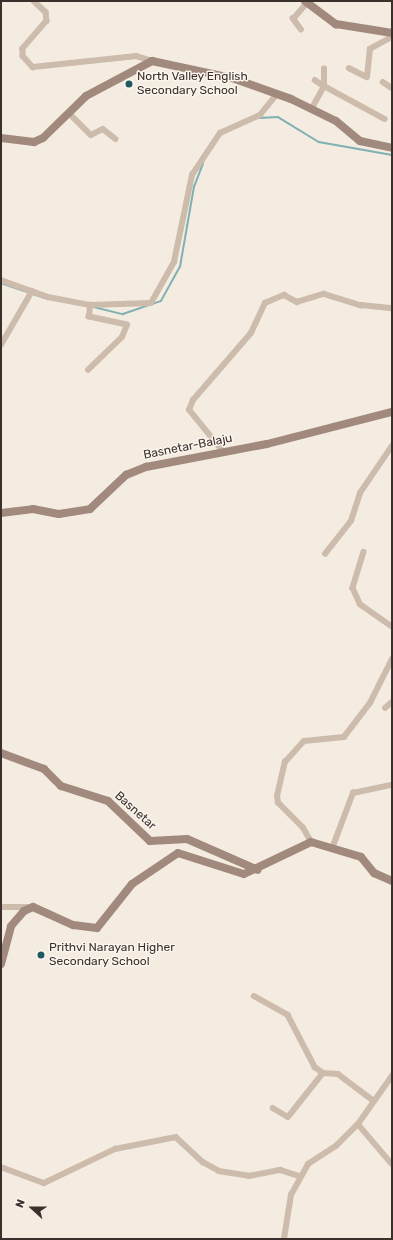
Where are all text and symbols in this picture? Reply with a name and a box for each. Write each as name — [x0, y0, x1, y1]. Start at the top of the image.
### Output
place label: North Valley English Secondary School — [137, 70, 248, 98]
marker: North Valley English Secondary School — [124, 79, 134, 89]
street label: Basnetar-Balaju — [142, 431, 234, 463]
street label: Basnetar — [111, 789, 159, 833]
place label: Prithvi Narayan Higher Secondary School — [49, 941, 175, 969]
marker: Prithvi Narayan Higher Secondary School — [36, 950, 46, 960]
north arrow — [12, 1188, 52, 1228]
text: N — [13, 1198, 28, 1210]

